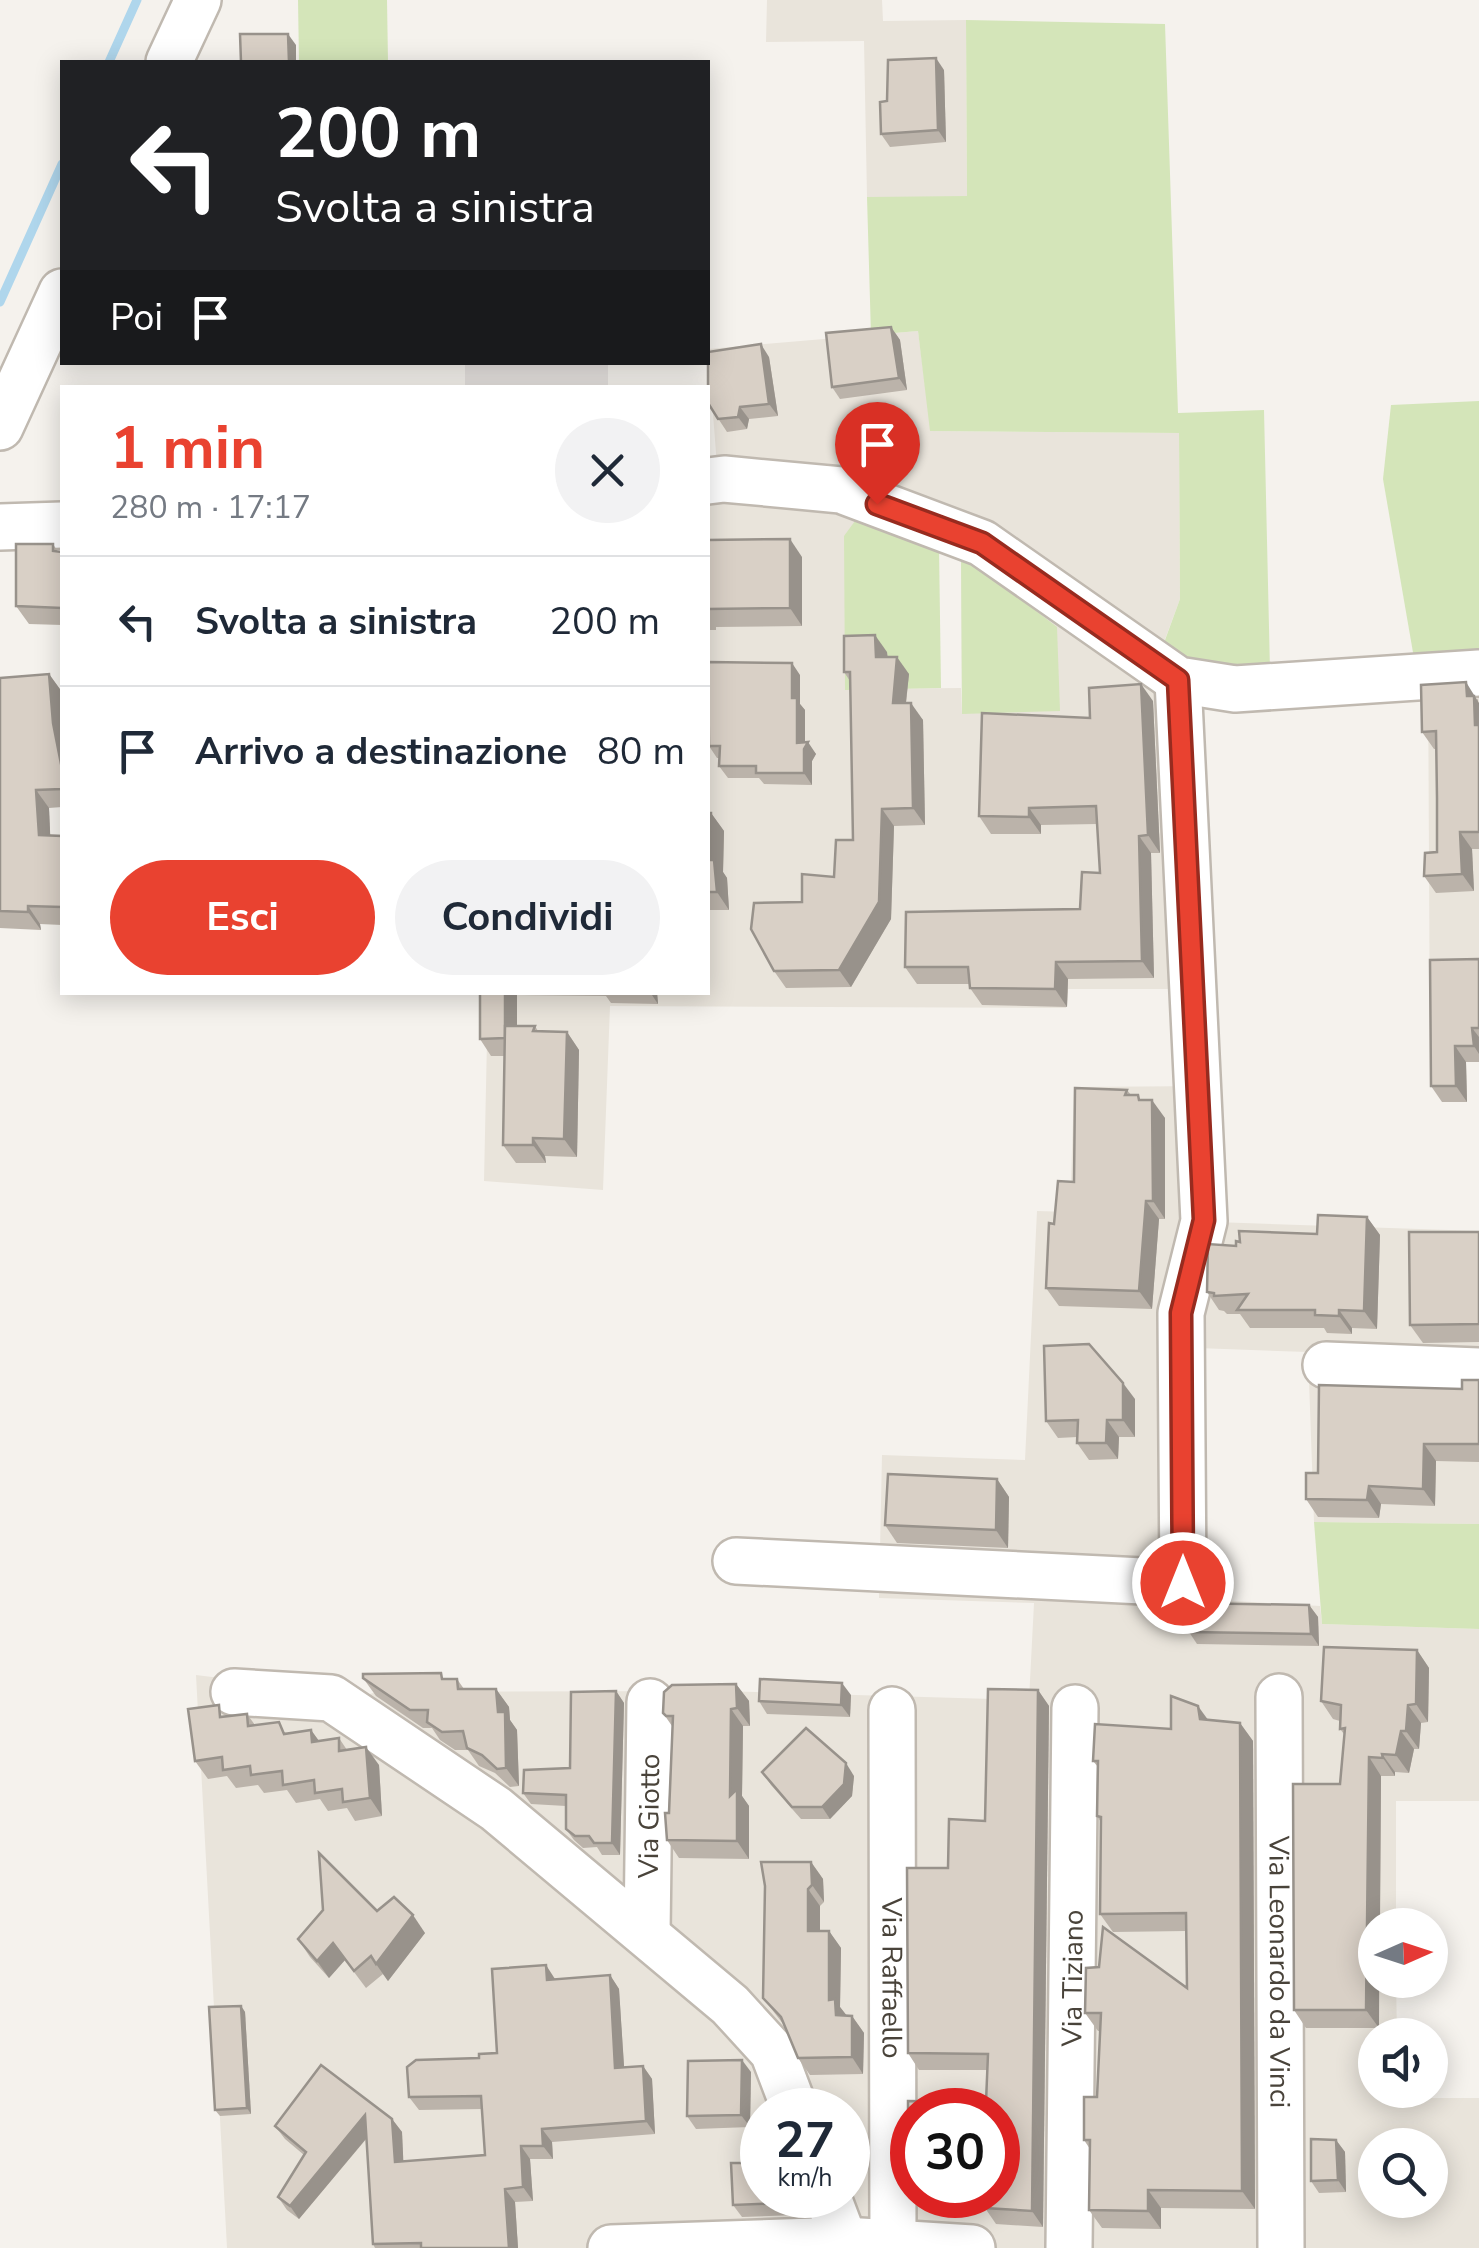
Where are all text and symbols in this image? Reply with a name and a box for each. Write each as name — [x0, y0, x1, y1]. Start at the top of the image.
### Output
text: 200 m — [275, 86, 481, 182]
icon: left — [110, 100, 240, 230]
text: Svolta a sinistra — [275, 177, 595, 238]
icon: arrive — [183, 290, 238, 345]
text: Poi — [110, 292, 163, 343]
pin — [835, 402, 920, 505]
text: 1 min — [110, 407, 265, 489]
icon: arrive — [850, 417, 905, 472]
button: close — [555, 418, 660, 523]
text: 280 m · 17:17 — [110, 486, 311, 529]
icon: left — [110, 594, 165, 649]
text: Svolta a sinistra — [195, 596, 477, 647]
text: 200 m — [549, 596, 660, 647]
icon: arrive — [110, 724, 165, 779]
text: Arrivo a destinazione — [195, 726, 567, 777]
text: 80 m — [597, 726, 685, 777]
button: Esci — [110, 860, 375, 975]
button: Condividi — [395, 860, 660, 975]
position arrow — [1131, 1531, 1235, 1635]
street label: Via Giotto — [630, 1753, 669, 1880]
street label: Via Leonardo da Vinci — [1259, 1835, 1298, 2108]
street label: Via Raffaello — [872, 1896, 911, 2059]
north arrow — [1358, 1908, 1448, 1998]
map controls — [1358, 1908, 1448, 2218]
street label: Via Tiziano — [1053, 1909, 1093, 2048]
button: sound — [1358, 2018, 1448, 2108]
speed limit sign: 30 — [890, 2088, 1020, 2218]
text: 27 — [775, 2106, 835, 2175]
button: search — [1358, 2128, 1448, 2218]
text: km/h — [777, 2161, 833, 2195]

